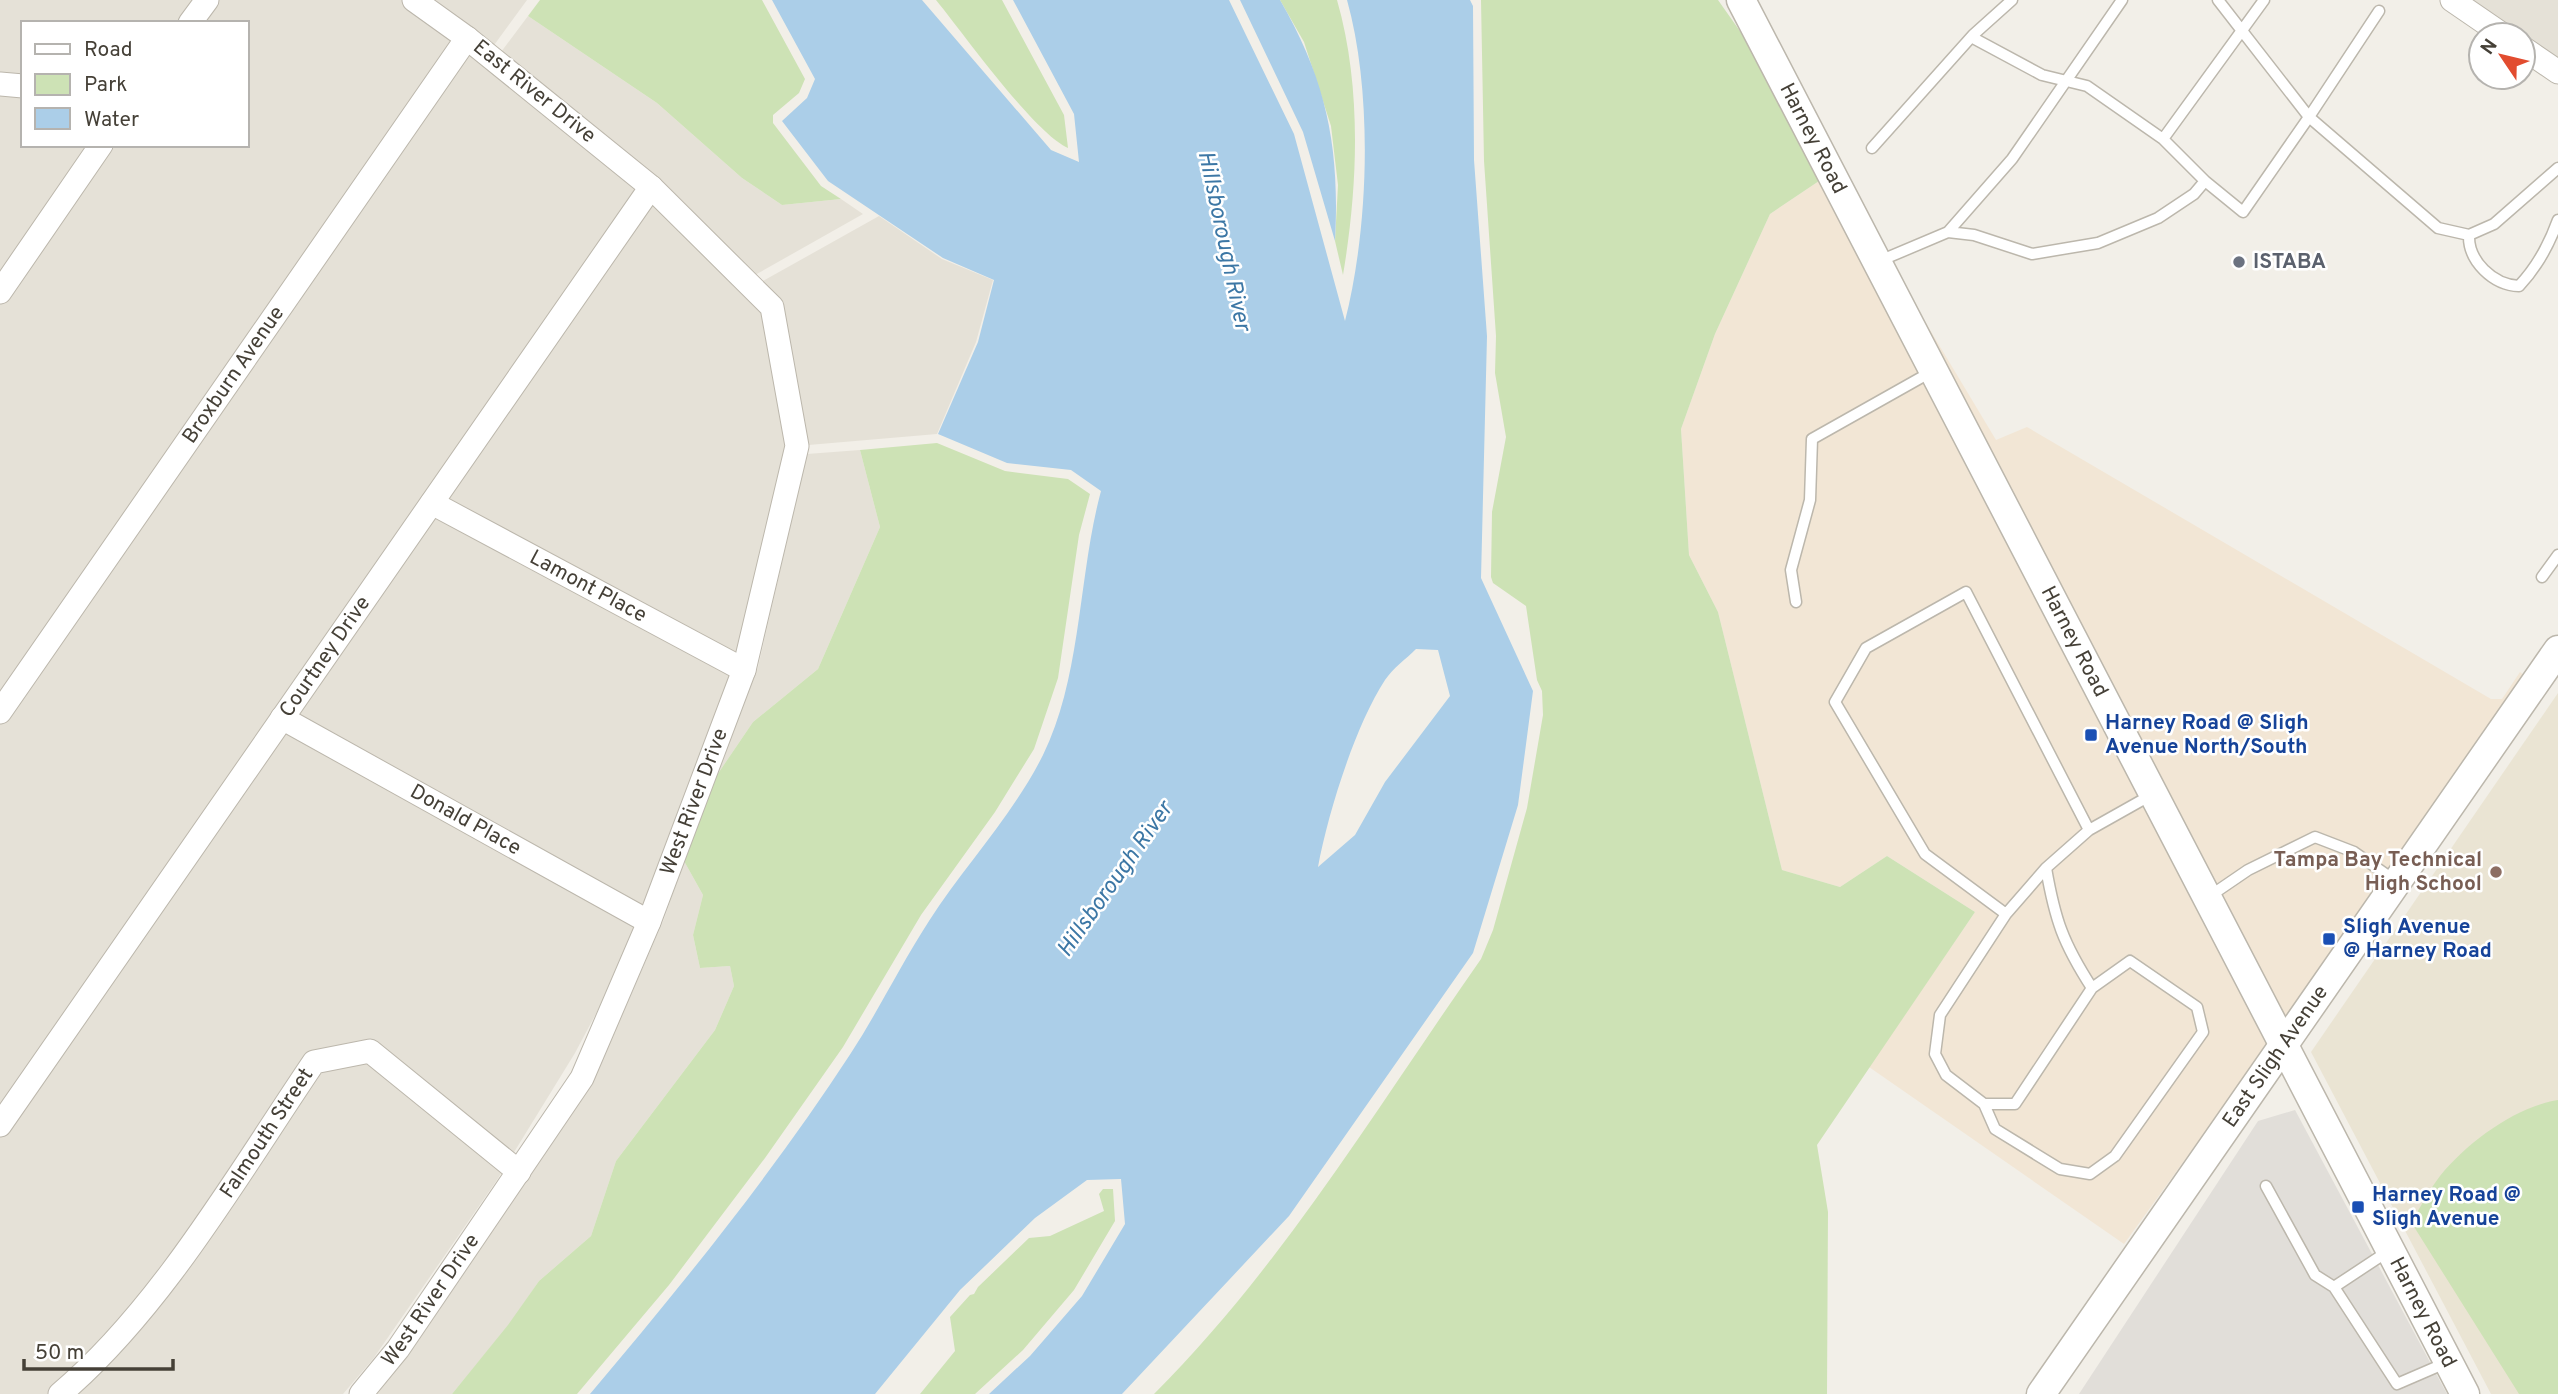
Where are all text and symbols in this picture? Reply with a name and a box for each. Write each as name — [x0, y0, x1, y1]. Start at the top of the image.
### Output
legend — [21, 21, 248, 147]
north arrow — [2467, 21, 2537, 91]
street label: East River Drive — [467, 34, 601, 150]
text: N — [2476, 35, 2503, 60]
text: Road — [84, 37, 133, 64]
text: Park — [84, 72, 127, 99]
street label: Harney Road — [1773, 78, 1853, 198]
text: Water — [84, 107, 139, 134]
water label: Hillsborough River — [1190, 148, 1257, 336]
place label: ISTABA — [2253, 249, 2326, 276]
marker: ISTABA — [2231, 254, 2247, 270]
street label: Broxburn Avenue — [176, 301, 291, 449]
street label: Lamont Place — [525, 544, 651, 629]
street label: Harney Road — [2034, 582, 2114, 702]
street label: Courtney Drive — [273, 591, 377, 723]
place label: Harney Road @ Sligh Avenue North/South — [2105, 710, 2309, 761]
street label: West River Drive — [654, 724, 734, 879]
marker: Harney Road @ Sligh Avenue North/South — [2083, 727, 2099, 743]
street label: Donald Place — [405, 778, 526, 862]
water label: Hillsborough River — [1052, 795, 1182, 963]
place label: Tampa Bay Technical High School — [2274, 847, 2482, 898]
marker: Tampa Bay Technical High School — [2488, 864, 2504, 880]
place label: Sligh Avenue @ Harney Road — [2343, 914, 2492, 965]
marker: Sligh Avenue @ Harney Road — [2321, 931, 2337, 947]
street label: East Sligh Avenue — [2217, 980, 2334, 1133]
street label: Falmouth Street — [214, 1063, 320, 1204]
place label: Harney Road @ Sligh Avenue — [2372, 1182, 2521, 1233]
marker: Harney Road @ Sligh Avenue — [2350, 1199, 2366, 1215]
street label: West River Drive — [376, 1229, 486, 1372]
street label: Harney Road — [2383, 1253, 2463, 1373]
scale bar — [24, 1328, 173, 1372]
text: 50 m — [35, 1340, 84, 1367]

